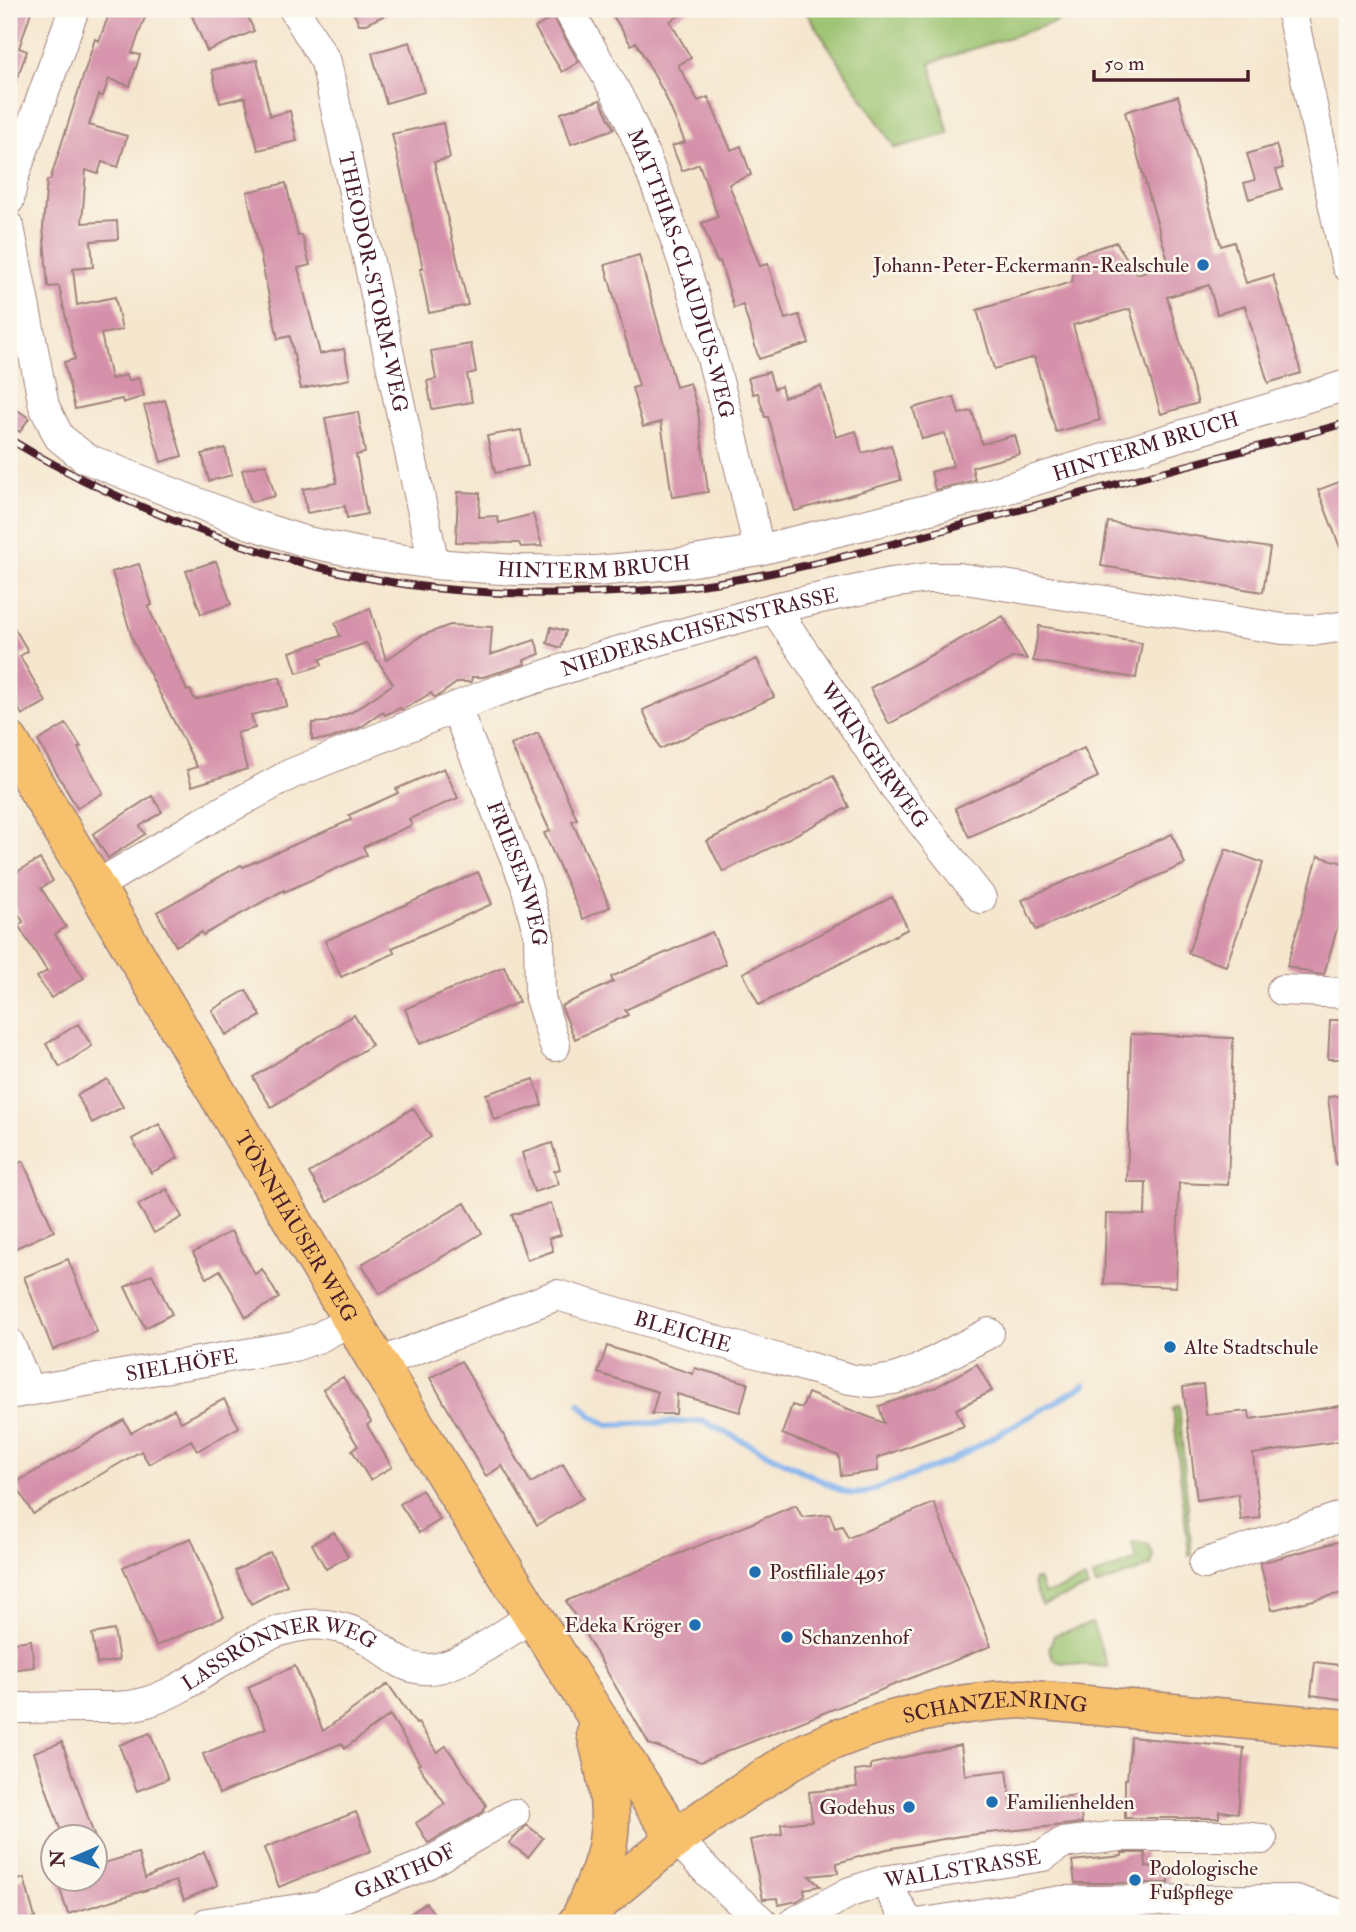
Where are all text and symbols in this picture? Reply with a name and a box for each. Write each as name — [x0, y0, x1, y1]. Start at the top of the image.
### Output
scale bar — [1094, 38, 1248, 82]
text: 50 m — [1104, 50, 1145, 77]
street label: MATTHIAS-CLAUDIUS-WEG — [621, 124, 740, 421]
street label: THEODOR-STORM-WEG — [332, 150, 414, 415]
place label: Johann-Peter-Eckermann-Realschule — [872, 252, 1189, 279]
marker: Johann-Peter-Eckermann-Realschule — [1195, 257, 1211, 273]
street label: HINTERM BRUCH — [1050, 406, 1242, 488]
street label: HINTERM BRUCH — [496, 549, 692, 586]
street label: NIEDERSACHSENSTRASSE — [557, 582, 841, 683]
street label: WIKINGERWEG — [813, 676, 934, 834]
street label: FRIESENWEG — [480, 797, 552, 946]
street label: TÖNNHÄUSER WEG — [229, 1126, 363, 1327]
street label: BLEICHE — [631, 1305, 735, 1359]
place label: Alte Stadtschule — [1183, 1334, 1318, 1361]
marker: Alte Stadtschule — [1162, 1339, 1178, 1355]
street label: SIELHÖFE — [124, 1343, 240, 1388]
place label: Postfiliale 495 — [769, 1559, 887, 1586]
marker: Postfiliale 495 — [747, 1564, 763, 1580]
street label: LASSRÖNNER WEG — [177, 1611, 382, 1697]
place label: Edeka Kröger — [564, 1612, 681, 1639]
marker: Edeka Kröger — [687, 1617, 703, 1633]
place label: Schanzenhof — [801, 1624, 913, 1651]
marker: Schanzenhof — [779, 1629, 795, 1645]
street label: SCHANZENRING — [900, 1686, 1089, 1730]
place label: Familienhelden — [1006, 1789, 1135, 1816]
place label: Godehus — [819, 1794, 895, 1821]
marker: Familienhelden — [984, 1794, 1000, 1810]
marker: Godehus — [901, 1799, 917, 1815]
north arrow — [38, 1824, 108, 1894]
street label: GARTHOF — [350, 1837, 461, 1905]
street label: WALLSTRASSE — [881, 1844, 1043, 1895]
text: N — [46, 1849, 70, 1868]
place label: Podologische Fußpflege — [1149, 1855, 1258, 1906]
marker: Podologische Fußpflege — [1127, 1872, 1143, 1888]

